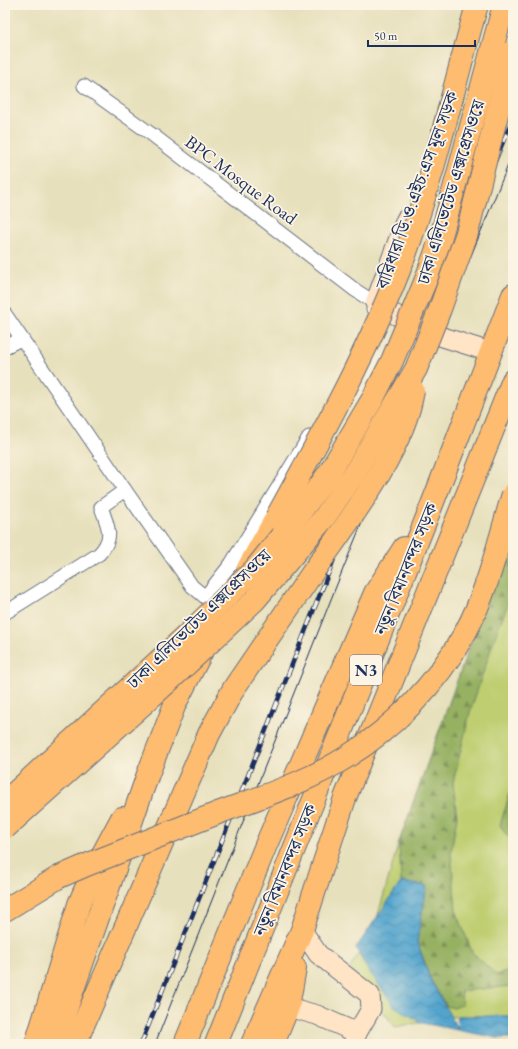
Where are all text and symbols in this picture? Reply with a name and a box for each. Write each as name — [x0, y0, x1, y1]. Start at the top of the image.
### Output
scale bar — [368, 22, 475, 48]
text: 50 m — [374, 28, 398, 44]
street label: বারিধারা ডি.ও.এইচ.এস মূল সড়ক — [370, 86, 464, 293]
street label: ঢাকা এলিভেটেড এক্সপ্রেসওয়ে — [411, 96, 490, 288]
street label: BPC Mosque Road — [181, 130, 303, 230]
street label: নতুন বিমানবন্দর সড়ক — [368, 498, 443, 639]
street label: ঢাকা এলিভেটেড এক্সপ্রেসওয়ে — [121, 543, 277, 694]
road number: N3 — [350, 655, 382, 685]
street label: নতুন বিমানবন্দর সড়ক — [247, 799, 322, 940]

